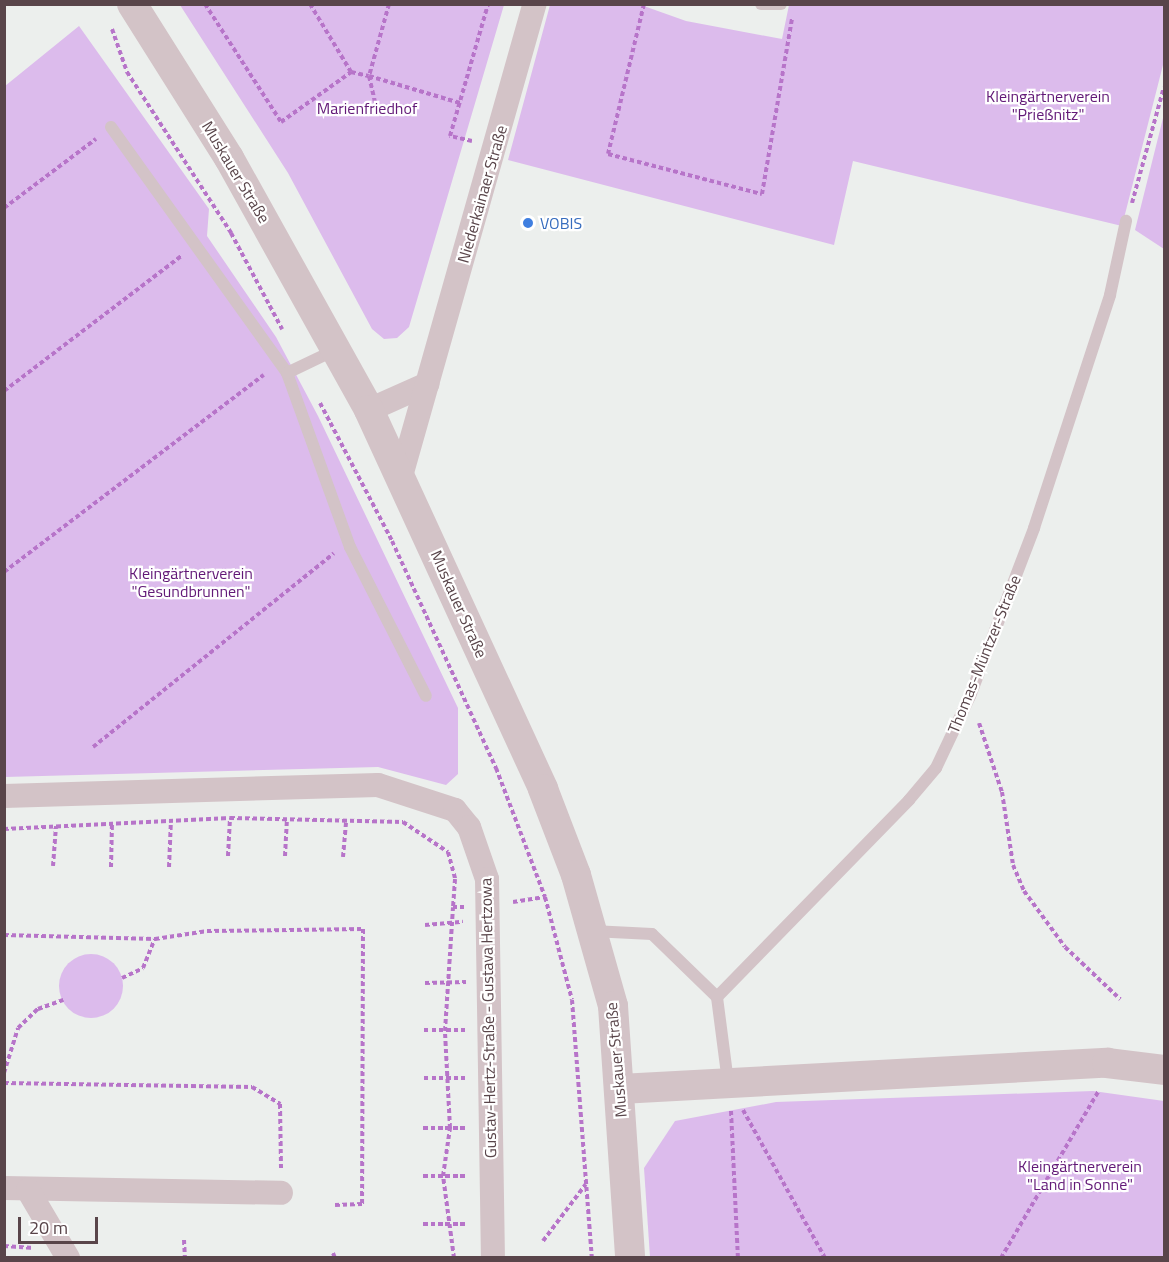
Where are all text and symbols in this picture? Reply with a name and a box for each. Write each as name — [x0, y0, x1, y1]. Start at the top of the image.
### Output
park label: Kleingärtnerverein "Prießnitz" — [986, 86, 1110, 124]
park label: Marienfriedhof — [317, 98, 417, 118]
street label: Muskauer Straße — [198, 118, 274, 226]
street label: Niederkainaer Straße — [453, 123, 511, 265]
place label: VOBIS — [540, 213, 582, 233]
marker: VOBIS — [521, 216, 535, 230]
street label: Muskauer Straße — [427, 547, 491, 661]
park label: Kleingärtnerverein "Gesundbrunnen" — [129, 563, 253, 601]
street label: Thomas-Müntzer-Straße — [943, 572, 1025, 736]
street label: Gustav-Hertz-Straße - Gustava Hertzowa — [476, 878, 500, 1158]
street label: Muskauer Straße — [601, 1002, 631, 1118]
park label: Kleingärtnerverein "Land in Sonne" — [1018, 1156, 1142, 1194]
scale bar — [21, 1205, 100, 1243]
text: 20 m — [29, 1214, 68, 1241]

